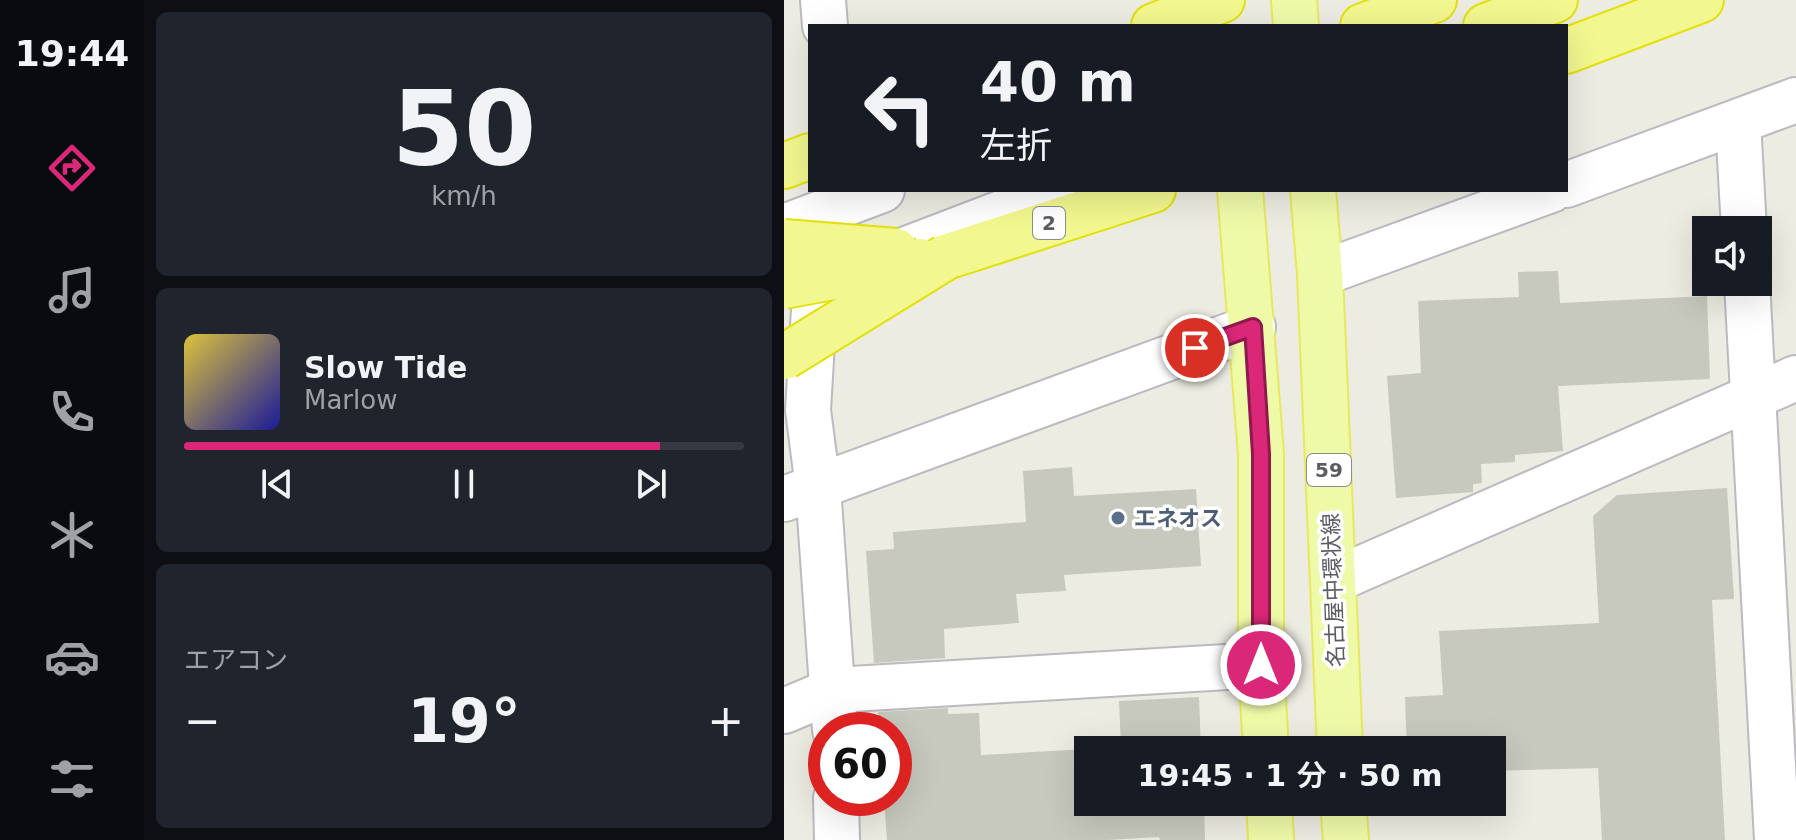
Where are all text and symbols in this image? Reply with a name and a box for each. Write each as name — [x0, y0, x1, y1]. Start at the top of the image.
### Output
text: 19:44 — [15, 33, 129, 74]
text: 40 m — [980, 49, 1136, 114]
icon: left — [848, 56, 952, 160]
text: 50 — [392, 68, 536, 190]
text: 左折 — [980, 125, 1052, 166]
icon: directions — [44, 140, 100, 196]
text: km/h — [431, 181, 497, 211]
road number: 2 — [1033, 207, 1065, 239]
map controls — [1692, 216, 1772, 296]
button: sound — [1692, 216, 1772, 296]
icon: music — [44, 262, 100, 318]
pin — [1161, 314, 1229, 382]
icon: arrive — [1173, 326, 1217, 370]
text: Slow Tide — [304, 350, 467, 385]
icon: phone — [44, 384, 100, 440]
text: Marlow — [304, 385, 397, 415]
road number: 59 — [1307, 454, 1351, 486]
icon: previous — [255, 462, 299, 506]
icon: pause — [442, 462, 486, 506]
icon: next — [629, 462, 673, 506]
place label: エネオス — [1134, 506, 1222, 531]
icon: climate — [44, 507, 100, 563]
marker: エネオス — [1109, 509, 1127, 527]
street label: 名古屋中環状線 — [1318, 513, 1349, 667]
position arrow — [1219, 623, 1303, 707]
icon: car — [44, 629, 100, 685]
text: エアコン — [184, 645, 288, 675]
text: 19° — [407, 686, 521, 756]
text: − — [184, 695, 221, 746]
text: + — [707, 695, 744, 746]
speed limit sign: 60 — [808, 712, 912, 816]
icon: filters — [44, 751, 100, 807]
text: 19:45 · 1 分 · 50 m — [1138, 758, 1442, 793]

